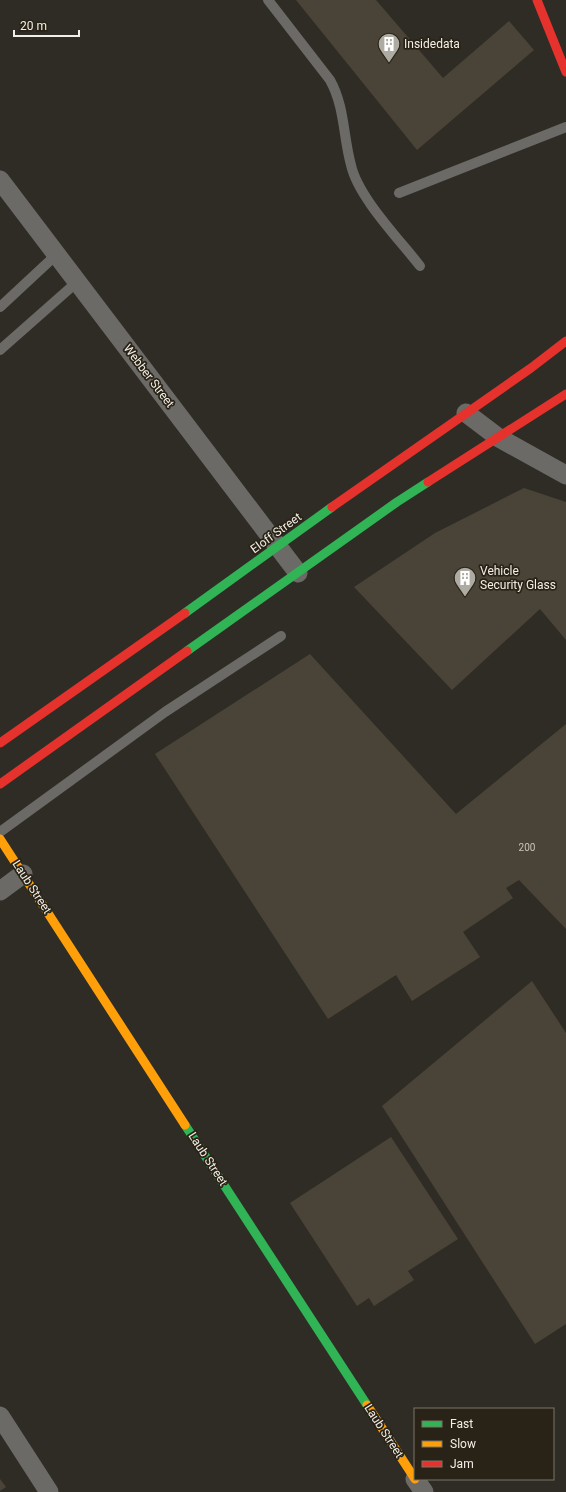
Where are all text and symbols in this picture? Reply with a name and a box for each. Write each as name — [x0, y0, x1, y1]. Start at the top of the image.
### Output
scale bar — [14, 12, 79, 38]
text: 20 m — [20, 19, 47, 33]
building icon: Insidedata — [376, 31, 402, 64]
place label: Insidedata — [404, 37, 460, 51]
street label: Webber Street — [121, 342, 177, 410]
street label: Eloff Street — [248, 510, 304, 556]
place label: Vehicle Security Glass — [480, 564, 556, 592]
building icon: Vehicle Security Glass — [452, 565, 478, 598]
house number: 200 — [519, 842, 536, 853]
street label: Laub Street — [10, 858, 55, 916]
street label: Laub Street — [186, 1130, 231, 1188]
street label: Laub Street — [362, 1402, 407, 1460]
legend — [414, 1408, 554, 1480]
text: Fast — [450, 1417, 473, 1431]
text: Slow — [450, 1437, 476, 1451]
text: Jam — [450, 1457, 474, 1471]

